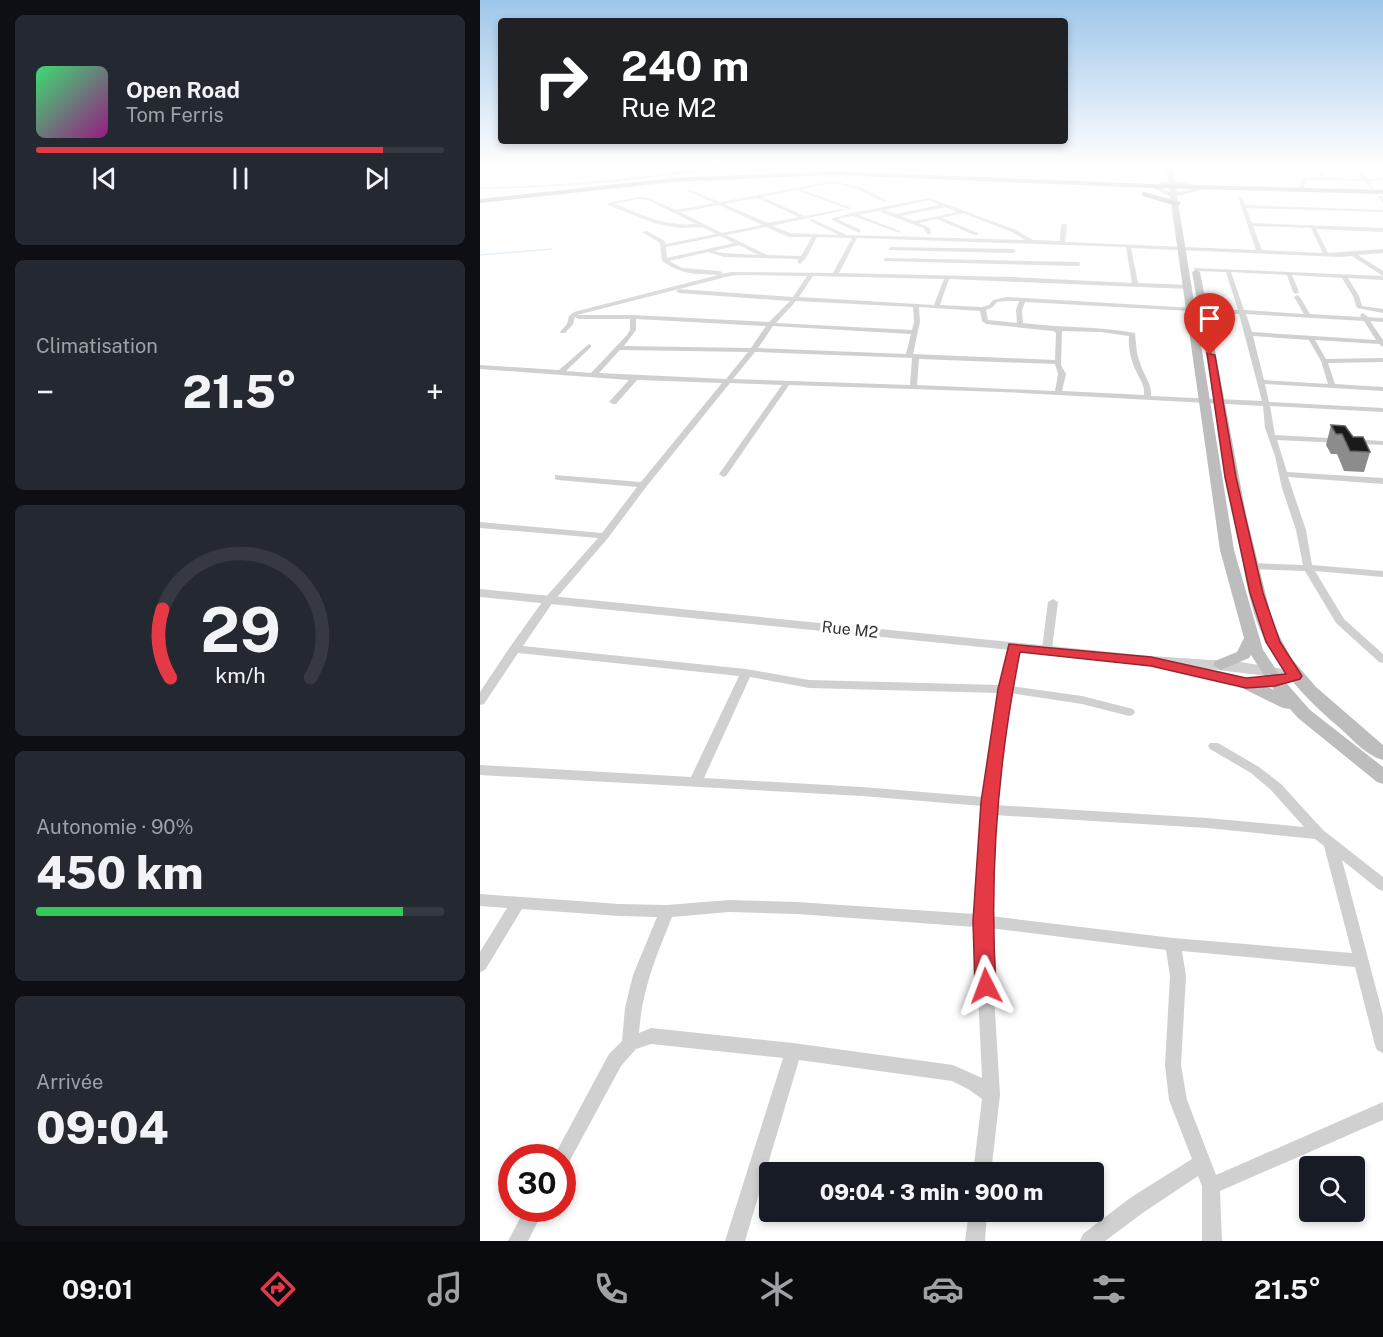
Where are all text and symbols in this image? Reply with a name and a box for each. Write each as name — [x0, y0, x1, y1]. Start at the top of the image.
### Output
text: 240 m — [621, 41, 749, 90]
icon: right — [522, 42, 600, 120]
text: Open Road — [126, 77, 240, 103]
text: Rue M2 — [621, 91, 716, 123]
text: Tom Ferris — [126, 103, 224, 127]
icon: previous — [88, 162, 121, 195]
icon: pause — [224, 162, 257, 195]
icon: next — [360, 162, 393, 195]
pin — [1184, 293, 1235, 355]
icon: arrive — [1193, 302, 1226, 335]
text: Climatisation — [36, 334, 158, 358]
text: 21.5° — [183, 365, 297, 418]
text: − — [36, 373, 54, 411]
text: + — [426, 373, 444, 411]
text: 29 — [200, 593, 280, 666]
street label: Rue M2 — [821, 617, 879, 642]
text: km/h — [215, 663, 265, 688]
text: Autonomie · 90% — [36, 815, 194, 839]
text: 450 km — [36, 846, 203, 899]
position arrow — [954, 954, 1018, 1018]
text: Arrivée — [36, 1070, 103, 1094]
text: 09:04 — [36, 1101, 169, 1154]
speed limit sign: 30 — [498, 1144, 576, 1222]
map controls — [1299, 1156, 1365, 1222]
button: search — [1299, 1156, 1365, 1222]
text: 09:04 · 3 min · 900 m — [820, 1179, 1043, 1205]
icon: directions — [257, 1268, 299, 1310]
icon: music — [424, 1268, 466, 1310]
icon: phone — [590, 1268, 632, 1310]
icon: climate — [756, 1268, 798, 1310]
icon: car — [922, 1268, 964, 1310]
icon: filters — [1088, 1268, 1130, 1310]
text: 09:01 — [62, 1273, 133, 1305]
text: 21.5° — [1254, 1273, 1321, 1305]

